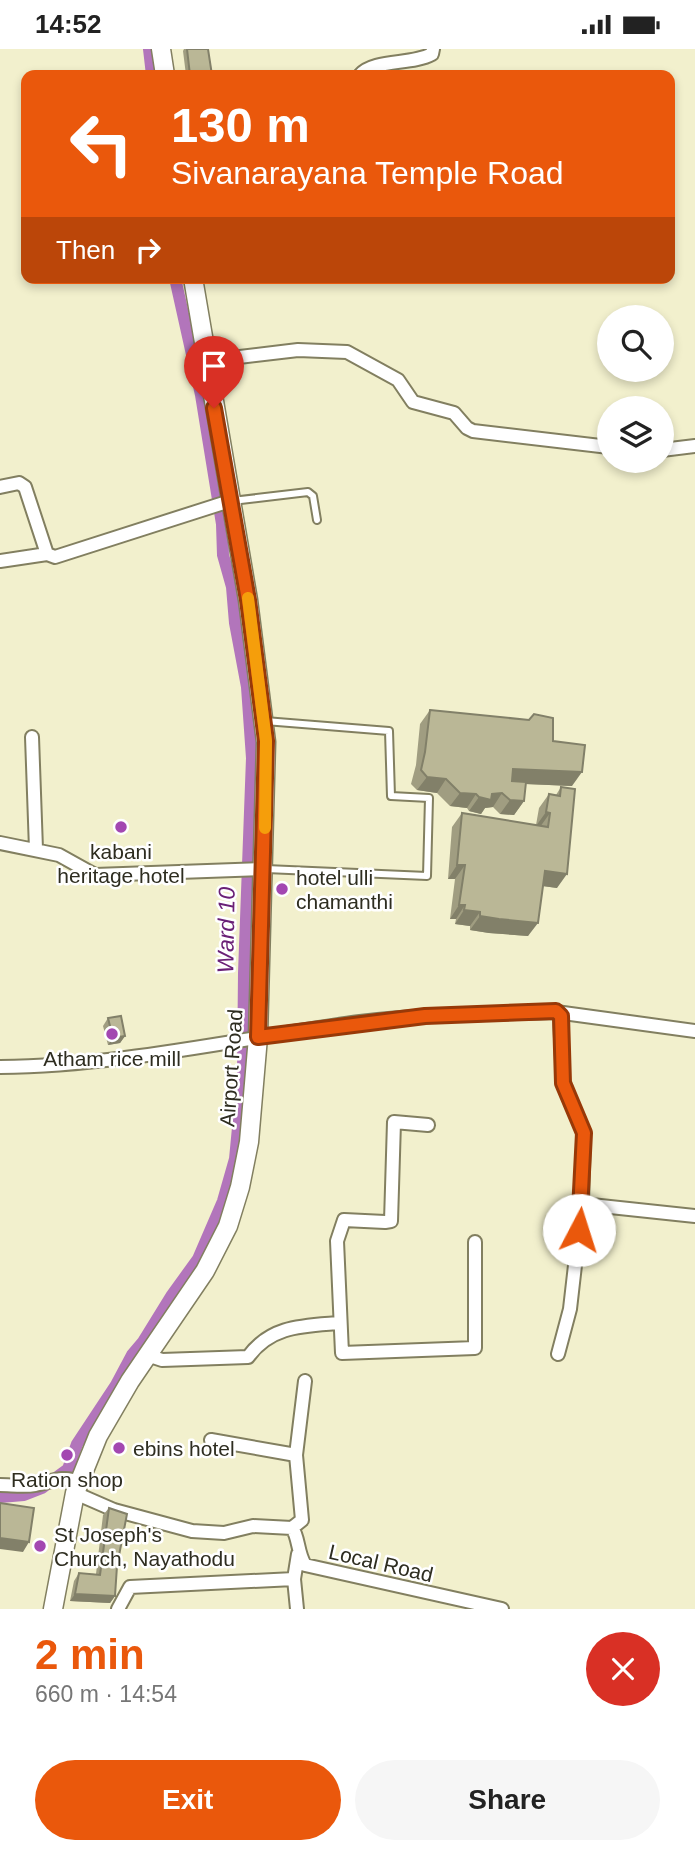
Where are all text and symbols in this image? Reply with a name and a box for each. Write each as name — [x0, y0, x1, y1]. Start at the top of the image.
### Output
text: 14:52 — [35, 9, 102, 39]
icon: left — [56, 98, 147, 189]
text: 130 m — [171, 98, 310, 152]
text: Sivanarayana Temple Road — [171, 155, 564, 191]
icon: right — [129, 231, 167, 269]
text: Then — [56, 235, 115, 265]
map controls — [597, 305, 674, 473]
button: search — [597, 305, 674, 382]
pin — [184, 336, 244, 408]
icon: arrive — [195, 347, 233, 385]
button: layers — [597, 396, 674, 473]
marker: kabani heritage hotel — [113, 819, 129, 835]
place label: kabani heritage hotel — [57, 840, 185, 887]
place label: hotel ulli chamanthi — [296, 866, 393, 913]
marker: hotel ulli chamanthi — [274, 881, 290, 897]
water label: Ward 10 — [212, 886, 240, 973]
street label: Airport Road — [215, 1008, 247, 1128]
marker: Atham rice mill — [104, 1026, 120, 1042]
place label: Atham rice mill — [43, 1047, 181, 1070]
position arrow — [542, 1193, 616, 1267]
place label: ebins hotel — [133, 1437, 235, 1460]
marker: ebins hotel — [111, 1440, 127, 1456]
marker: Ration shop — [59, 1447, 75, 1463]
place label: Ration shop — [11, 1468, 123, 1491]
place label: St Joseph's Church, Nayathodu — [54, 1523, 235, 1570]
marker: St Joseph's Church, Nayathodu — [32, 1538, 48, 1554]
street label: Local Road — [327, 1540, 435, 1586]
text: 2 min — [35, 1631, 145, 1678]
button: close — [586, 1632, 660, 1706]
text: 660 m · 14:54 — [35, 1681, 177, 1707]
button: Exit — [35, 1760, 341, 1840]
button: Share — [355, 1760, 660, 1840]

